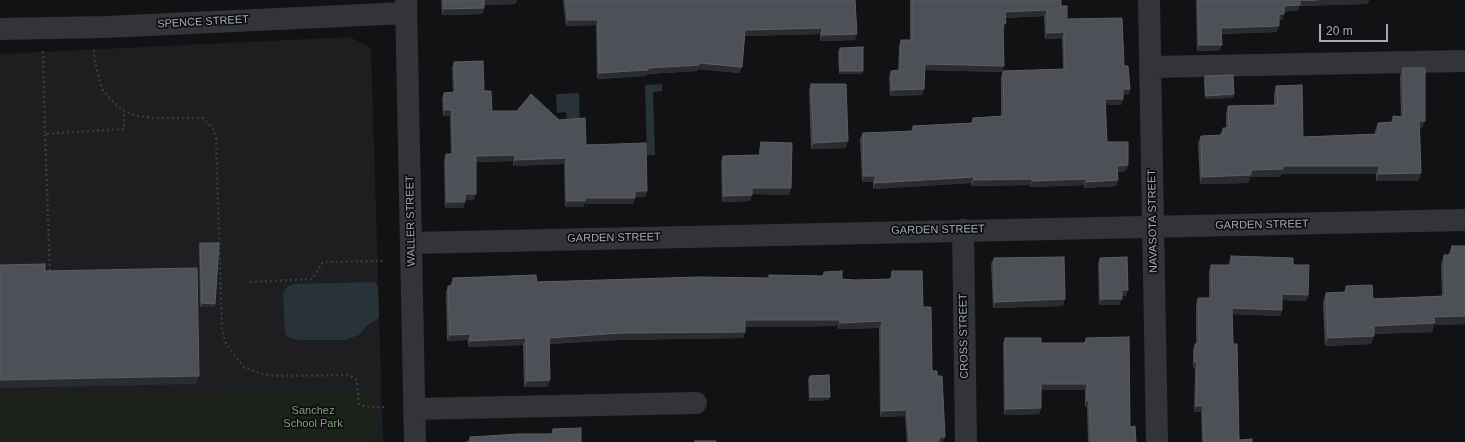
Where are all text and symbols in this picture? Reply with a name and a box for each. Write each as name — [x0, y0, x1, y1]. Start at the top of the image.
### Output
street label: SPENCE STREET — [157, 13, 249, 31]
scale bar — [1321, 16, 1390, 42]
text: 20 m — [1326, 24, 1353, 38]
street label: NAVASOTA STREET — [1145, 169, 1161, 273]
street label: WALLER STREET — [404, 175, 418, 267]
street label: GARDEN STREET — [1215, 218, 1309, 232]
street label: GARDEN STREET — [891, 223, 985, 237]
street label: GARDEN STREET — [567, 231, 661, 245]
street label: CROSS STREET — [957, 293, 971, 379]
park label: Sanchez School Park — [283, 404, 343, 430]

